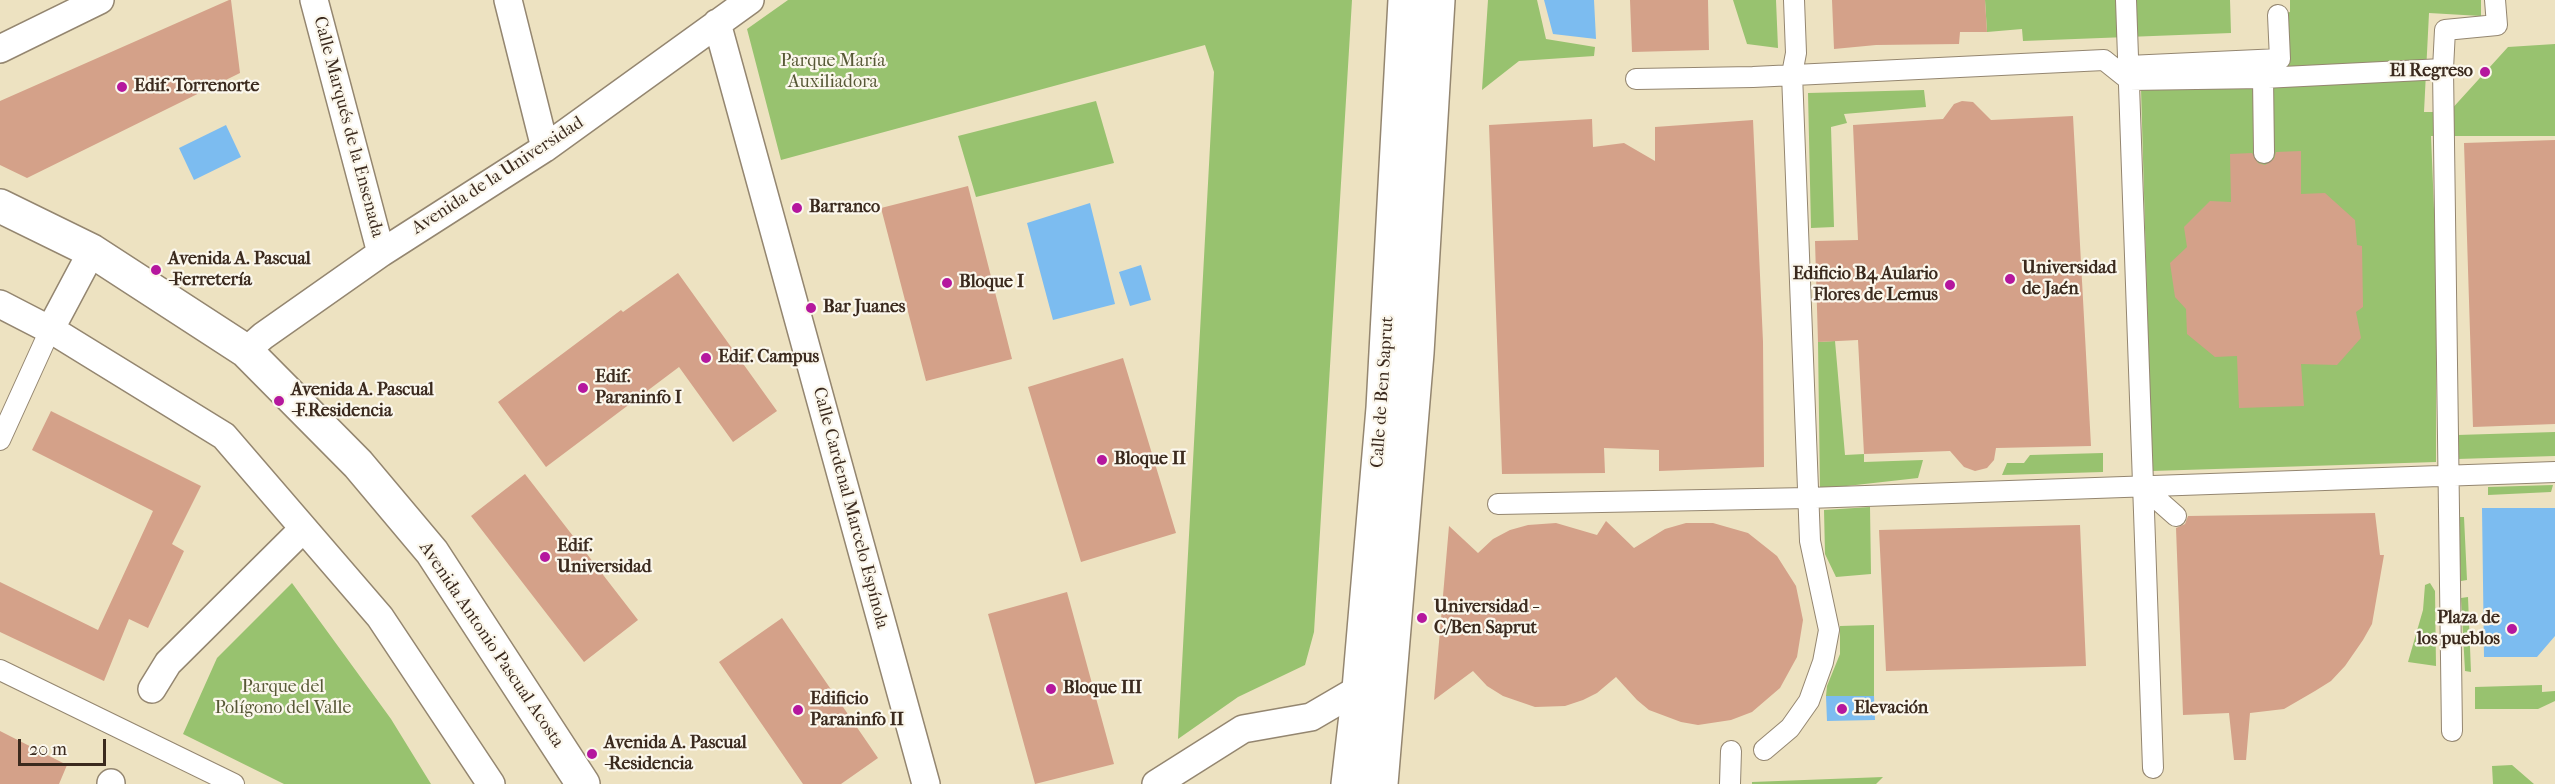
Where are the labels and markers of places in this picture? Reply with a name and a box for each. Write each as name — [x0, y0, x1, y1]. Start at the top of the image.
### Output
place label: El Regreso — [2389, 61, 2473, 83]
marker: El Regreso — [2478, 65, 2492, 79]
place label: Edif. Torrenorte — [134, 76, 259, 98]
marker: Edif. Torrenorte — [115, 80, 129, 94]
place label: Barranco — [809, 197, 880, 219]
marker: Barranco — [790, 201, 804, 215]
place label: Avenida A. Pascual -Ferretería — [168, 249, 311, 292]
place label: Universidad de Jaén — [2022, 258, 2116, 300]
marker: Avenida A. Pascual -Ferretería — [149, 263, 163, 277]
place label: Edificio B4 Aulario Flores de Lemus — [1793, 264, 1938, 306]
place label: Bloque I — [959, 272, 1024, 294]
marker: Universidad de Jaén — [2003, 272, 2017, 286]
marker: Bloque I — [940, 276, 954, 290]
marker: Edificio B4 Aulario Flores de Lemus — [1943, 278, 1957, 292]
place label: Bar Juanes — [823, 297, 905, 319]
marker: Bar Juanes — [804, 301, 818, 315]
place label: Edif. Campus — [718, 347, 819, 369]
marker: Edif. Campus — [699, 351, 713, 365]
place label: Edif. Paraninfo I — [595, 367, 682, 410]
place label: Avenida A. Pascual -F.Residencia — [291, 380, 434, 422]
marker: Edif. Paraninfo I — [576, 381, 590, 395]
marker: Avenida A. Pascual -F.Residencia — [272, 394, 286, 408]
place label: Bloque II — [1114, 449, 1186, 471]
marker: Bloque II — [1095, 453, 1109, 467]
place label: Edif. Universidad — [557, 536, 651, 578]
marker: Edif. Universidad — [538, 550, 552, 564]
place label: Universidad - C/Ben Saprut — [1434, 597, 1537, 640]
place label: Plaza de los pueblos — [2417, 608, 2500, 650]
marker: Universidad - C/Ben Saprut — [1415, 611, 1429, 625]
marker: Plaza de los pueblos — [2505, 622, 2519, 636]
place label: Bloque III — [1063, 678, 1142, 700]
marker: Bloque III — [1044, 682, 1058, 696]
place label: Edificio Paraninfo II — [810, 689, 904, 732]
place label: Elevación — [1854, 698, 1928, 720]
marker: Elevación — [1835, 702, 1849, 716]
marker: Edificio Paraninfo II — [791, 703, 805, 717]
place label: Avenida A. Pascual -Residencia — [604, 733, 747, 776]
marker: Avenida A. Pascual -Residencia — [585, 747, 599, 761]

